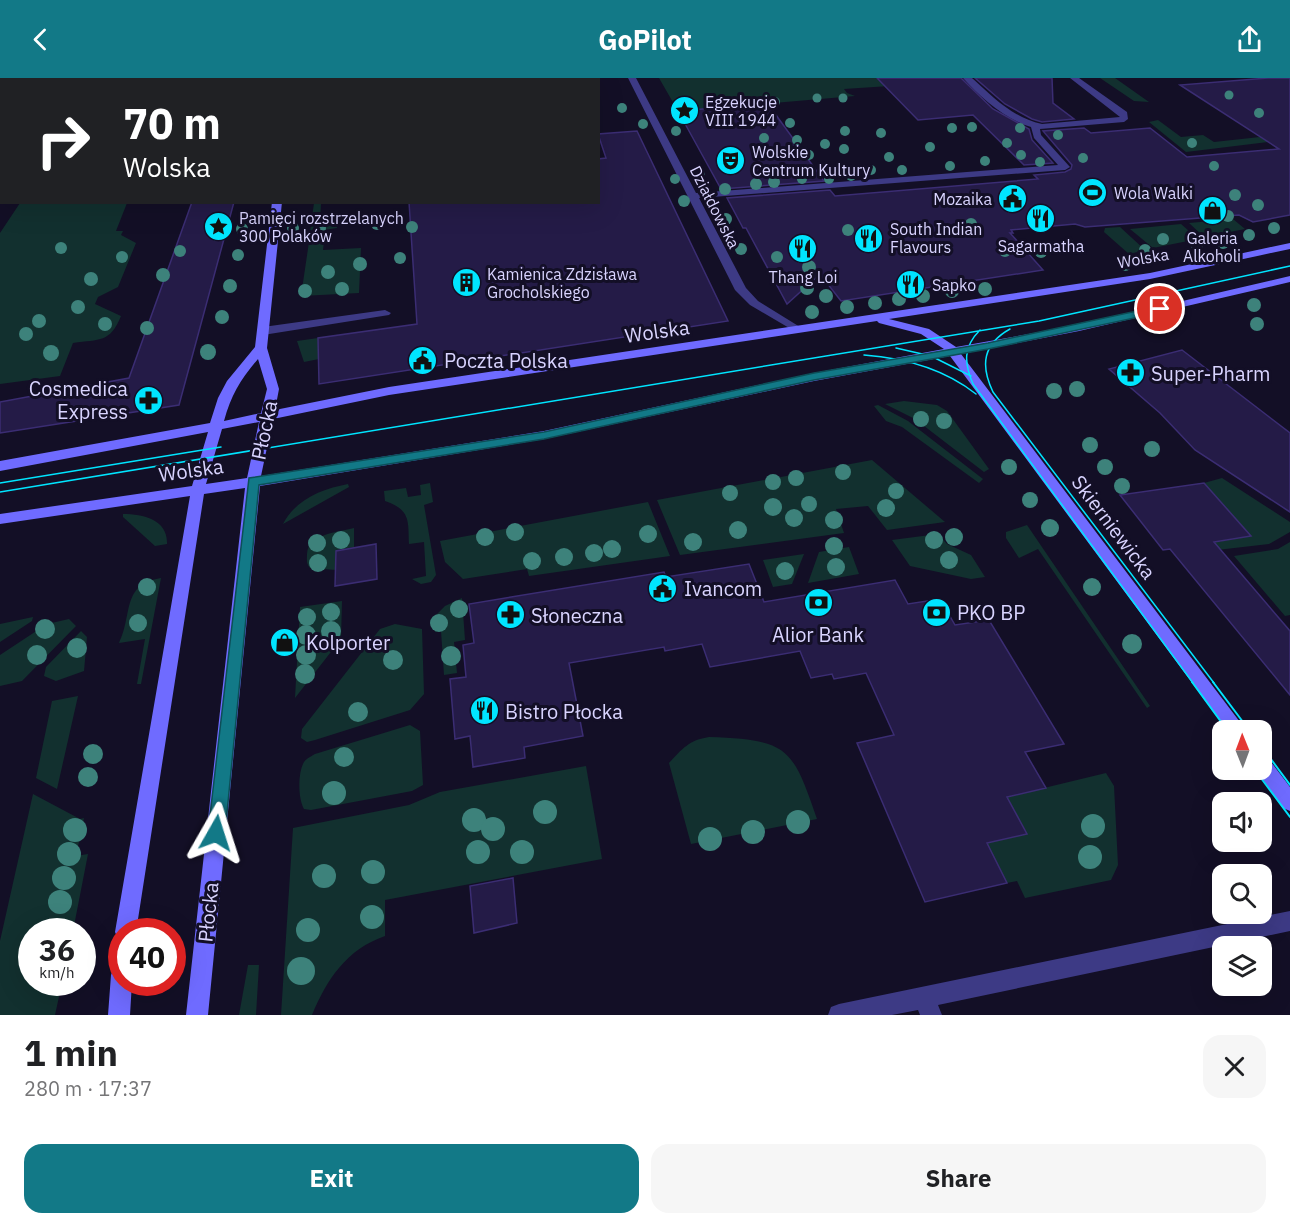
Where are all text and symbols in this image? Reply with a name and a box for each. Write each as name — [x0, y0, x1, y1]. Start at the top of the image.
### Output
text: GoPilot — [598, 22, 692, 57]
icon: back — [24, 23, 57, 56]
icon: share — [1233, 23, 1266, 56]
place label: Egzekucje VIII 1944 — [705, 92, 777, 130]
place icon: Egzekucje VIII 1944 — [668, 95, 700, 127]
text: 70 m — [123, 96, 221, 151]
icon: right — [24, 102, 102, 180]
place label: Wolskie Centrum Kultury — [752, 142, 870, 180]
theatre icon: Wolskie Centrum Kultury — [715, 145, 747, 177]
text: Wolska — [123, 149, 211, 184]
street label: Działdowska — [686, 162, 745, 252]
sports icon: Wola Walki — [1077, 177, 1109, 209]
public building icon: Mozaika — [997, 183, 1029, 215]
place label: Wola Walki — [1114, 183, 1193, 203]
place label: Mozaika — [933, 189, 992, 209]
shop icon: Galeria Alkoholi — [1196, 194, 1228, 226]
restaurant icon: Sagarmatha — [1025, 202, 1057, 234]
place label: Pamięci rozstrzelanych 300 Polaków — [239, 208, 404, 246]
place icon: Pamięci rozstrzelanych 300 Polaków — [202, 211, 234, 243]
place label: South Indian Flavours — [890, 219, 982, 257]
restaurant icon: South Indian Flavours — [853, 222, 885, 254]
place label: Galeria Alkoholi — [1183, 228, 1241, 266]
restaurant icon: Thang Loi — [787, 233, 819, 265]
place label: Sagarmatha — [998, 236, 1085, 256]
street label: Wolska — [1116, 244, 1171, 272]
place label: Kamienica Zdzisława Grocholskiego — [487, 264, 638, 302]
building icon: Kamienica Zdzisława Grocholskiego — [450, 267, 482, 299]
place label: Thang Loi — [769, 267, 837, 287]
restaurant icon: Sapko — [895, 269, 927, 301]
place label: Sapko — [932, 275, 976, 295]
pin — [1134, 283, 1185, 334]
icon: arrive — [1143, 292, 1176, 325]
street label: Wolska — [623, 313, 691, 349]
public building icon: Poczta Polska — [407, 344, 439, 376]
place label: Poczta Polska — [444, 347, 568, 374]
pharmacy icon: Super-Pharm — [1114, 357, 1146, 389]
place label: Super-Pharm — [1151, 360, 1270, 387]
place label: Cosmedica Express — [29, 375, 128, 425]
pharmacy icon: Cosmedica Express — [133, 384, 165, 416]
street label: Płocka — [245, 398, 284, 462]
street label: Wolska — [157, 452, 225, 488]
street label: Skierniewicka — [1066, 469, 1162, 585]
public building icon: Ivancom — [647, 572, 679, 604]
place label: Ivancom — [684, 575, 762, 602]
bank icon: Alior Bank — [802, 587, 834, 619]
bank icon: PKO BP — [920, 596, 952, 628]
pharmacy icon: Słoneczna — [494, 599, 526, 631]
place label: PKO BP — [957, 599, 1025, 626]
place label: Słoneczna — [531, 602, 623, 629]
place label: Alior Bank — [772, 621, 865, 648]
shop icon: Kolporter — [269, 626, 301, 658]
place label: Kolporter — [306, 629, 390, 656]
restaurant icon: Bistro Płocka — [468, 695, 500, 727]
place label: Bistro Płocka — [505, 698, 623, 725]
north arrow — [1212, 720, 1272, 780]
map controls — [1212, 720, 1272, 996]
button: sound — [1212, 792, 1272, 852]
position arrow — [184, 801, 248, 865]
button: search — [1212, 864, 1272, 924]
street label: Płocka — [191, 880, 225, 943]
speed limit sign: 40 — [108, 918, 186, 996]
text: 36 — [39, 930, 75, 969]
button: layers — [1212, 936, 1272, 996]
text: km/h — [39, 963, 75, 982]
text: 1 min — [24, 1029, 118, 1076]
button: close — [1203, 1035, 1266, 1098]
text: 280 m · 17:37 — [24, 1075, 152, 1102]
button: Exit — [24, 1144, 639, 1213]
button: Share — [651, 1144, 1266, 1213]

